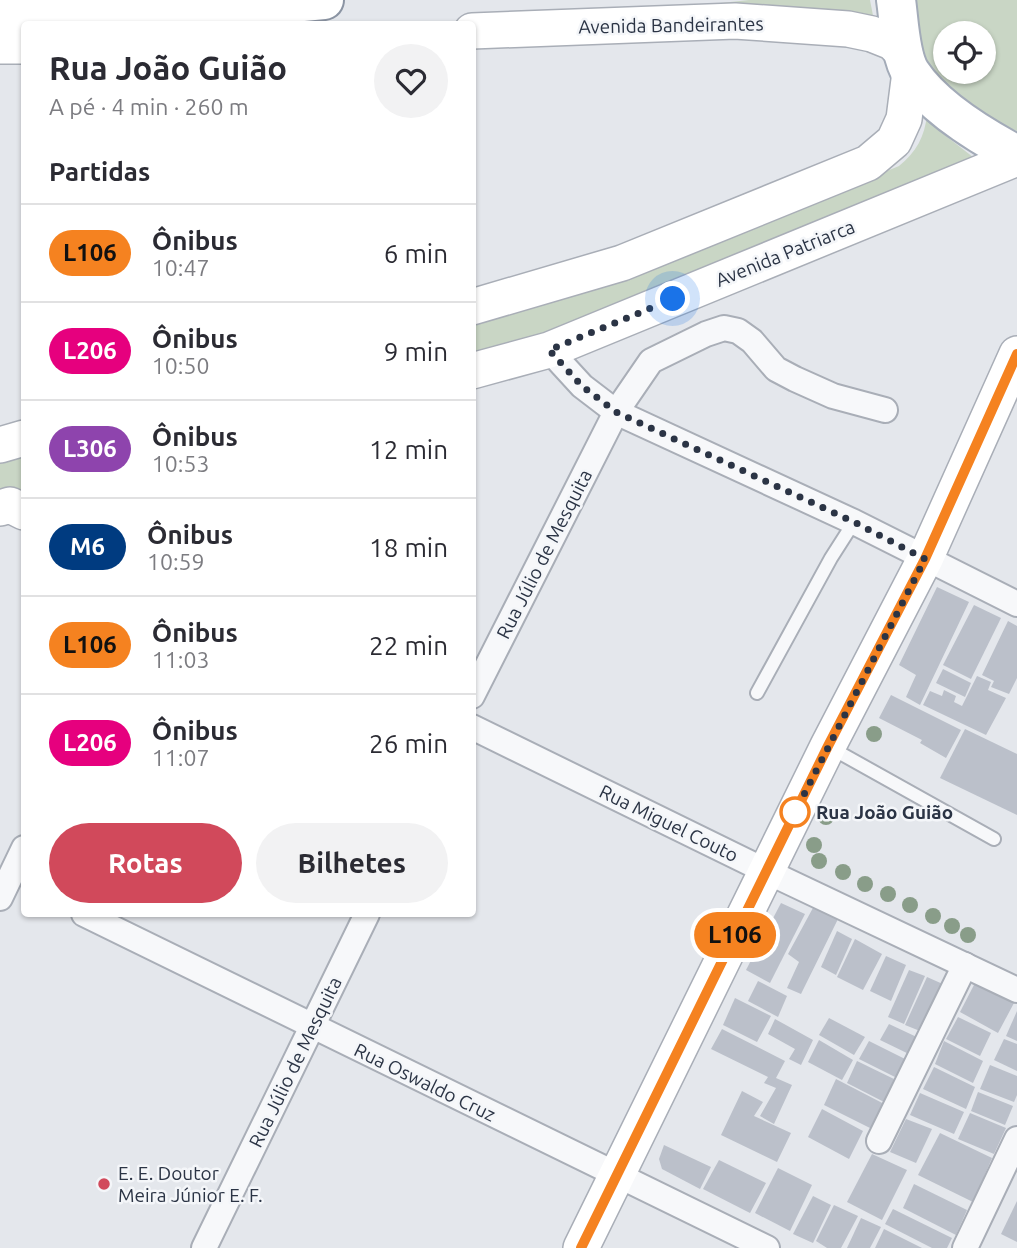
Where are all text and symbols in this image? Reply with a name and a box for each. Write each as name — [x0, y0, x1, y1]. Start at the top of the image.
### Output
street label: Avenida Bandeirantes — [578, 12, 764, 38]
map controls — [933, 21, 996, 84]
button: locate — [933, 21, 996, 84]
button: heart — [374, 44, 448, 118]
text: Rua João Guião — [49, 49, 287, 86]
text: A pé · 4 min · 260 m — [49, 94, 249, 119]
text: Partidas — [49, 157, 150, 186]
street label: Avenida Patriarca — [712, 215, 858, 291]
text: Ônibus — [152, 226, 238, 255]
text: L106 — [63, 239, 117, 266]
text: 6 min — [384, 239, 448, 268]
text: 10:47 — [152, 255, 209, 280]
your location — [655, 281, 690, 316]
text: Ônibus — [152, 324, 238, 353]
text: L206 — [63, 337, 117, 364]
text: 9 min — [384, 337, 448, 366]
text: 10:50 — [152, 353, 209, 378]
text: Ônibus — [152, 422, 238, 451]
text: L306 — [63, 435, 117, 462]
text: 12 min — [369, 435, 448, 464]
text: 10:53 — [152, 451, 209, 476]
street label: Rua Júlio de Mesquita — [492, 466, 596, 642]
text: Ônibus — [147, 520, 233, 549]
text: M6 — [70, 533, 105, 560]
text: 18 min — [369, 533, 448, 562]
text: 10:59 — [147, 549, 205, 574]
text: Ônibus — [152, 618, 238, 647]
text: L106 — [63, 631, 117, 658]
text: 22 min — [369, 631, 448, 660]
text: 11:03 — [152, 647, 209, 672]
text: Ônibus — [152, 716, 238, 745]
text: L206 — [63, 729, 117, 756]
text: 26 min — [369, 729, 448, 758]
text: 11:07 — [152, 745, 209, 770]
street label: Rua Miguel Couto — [596, 780, 742, 866]
marker: Rua João Guião — [780, 797, 810, 827]
place label: Rua João Guião — [816, 801, 953, 823]
button: Rotas — [49, 823, 242, 903]
button: Bilhetes — [256, 823, 448, 903]
line badge: L106 — [686, 912, 784, 958]
text: L106 — [708, 921, 762, 948]
street label: Rua Júlio de Mesquita — [244, 973, 346, 1151]
street label: Rua Oswaldo Cruz — [351, 1038, 499, 1126]
place label: E. E. Doutor Meira Júnior E. F. — [118, 1162, 263, 1206]
marker: E. E. Doutor Meira Júnior E. F. — [96, 1176, 112, 1192]

